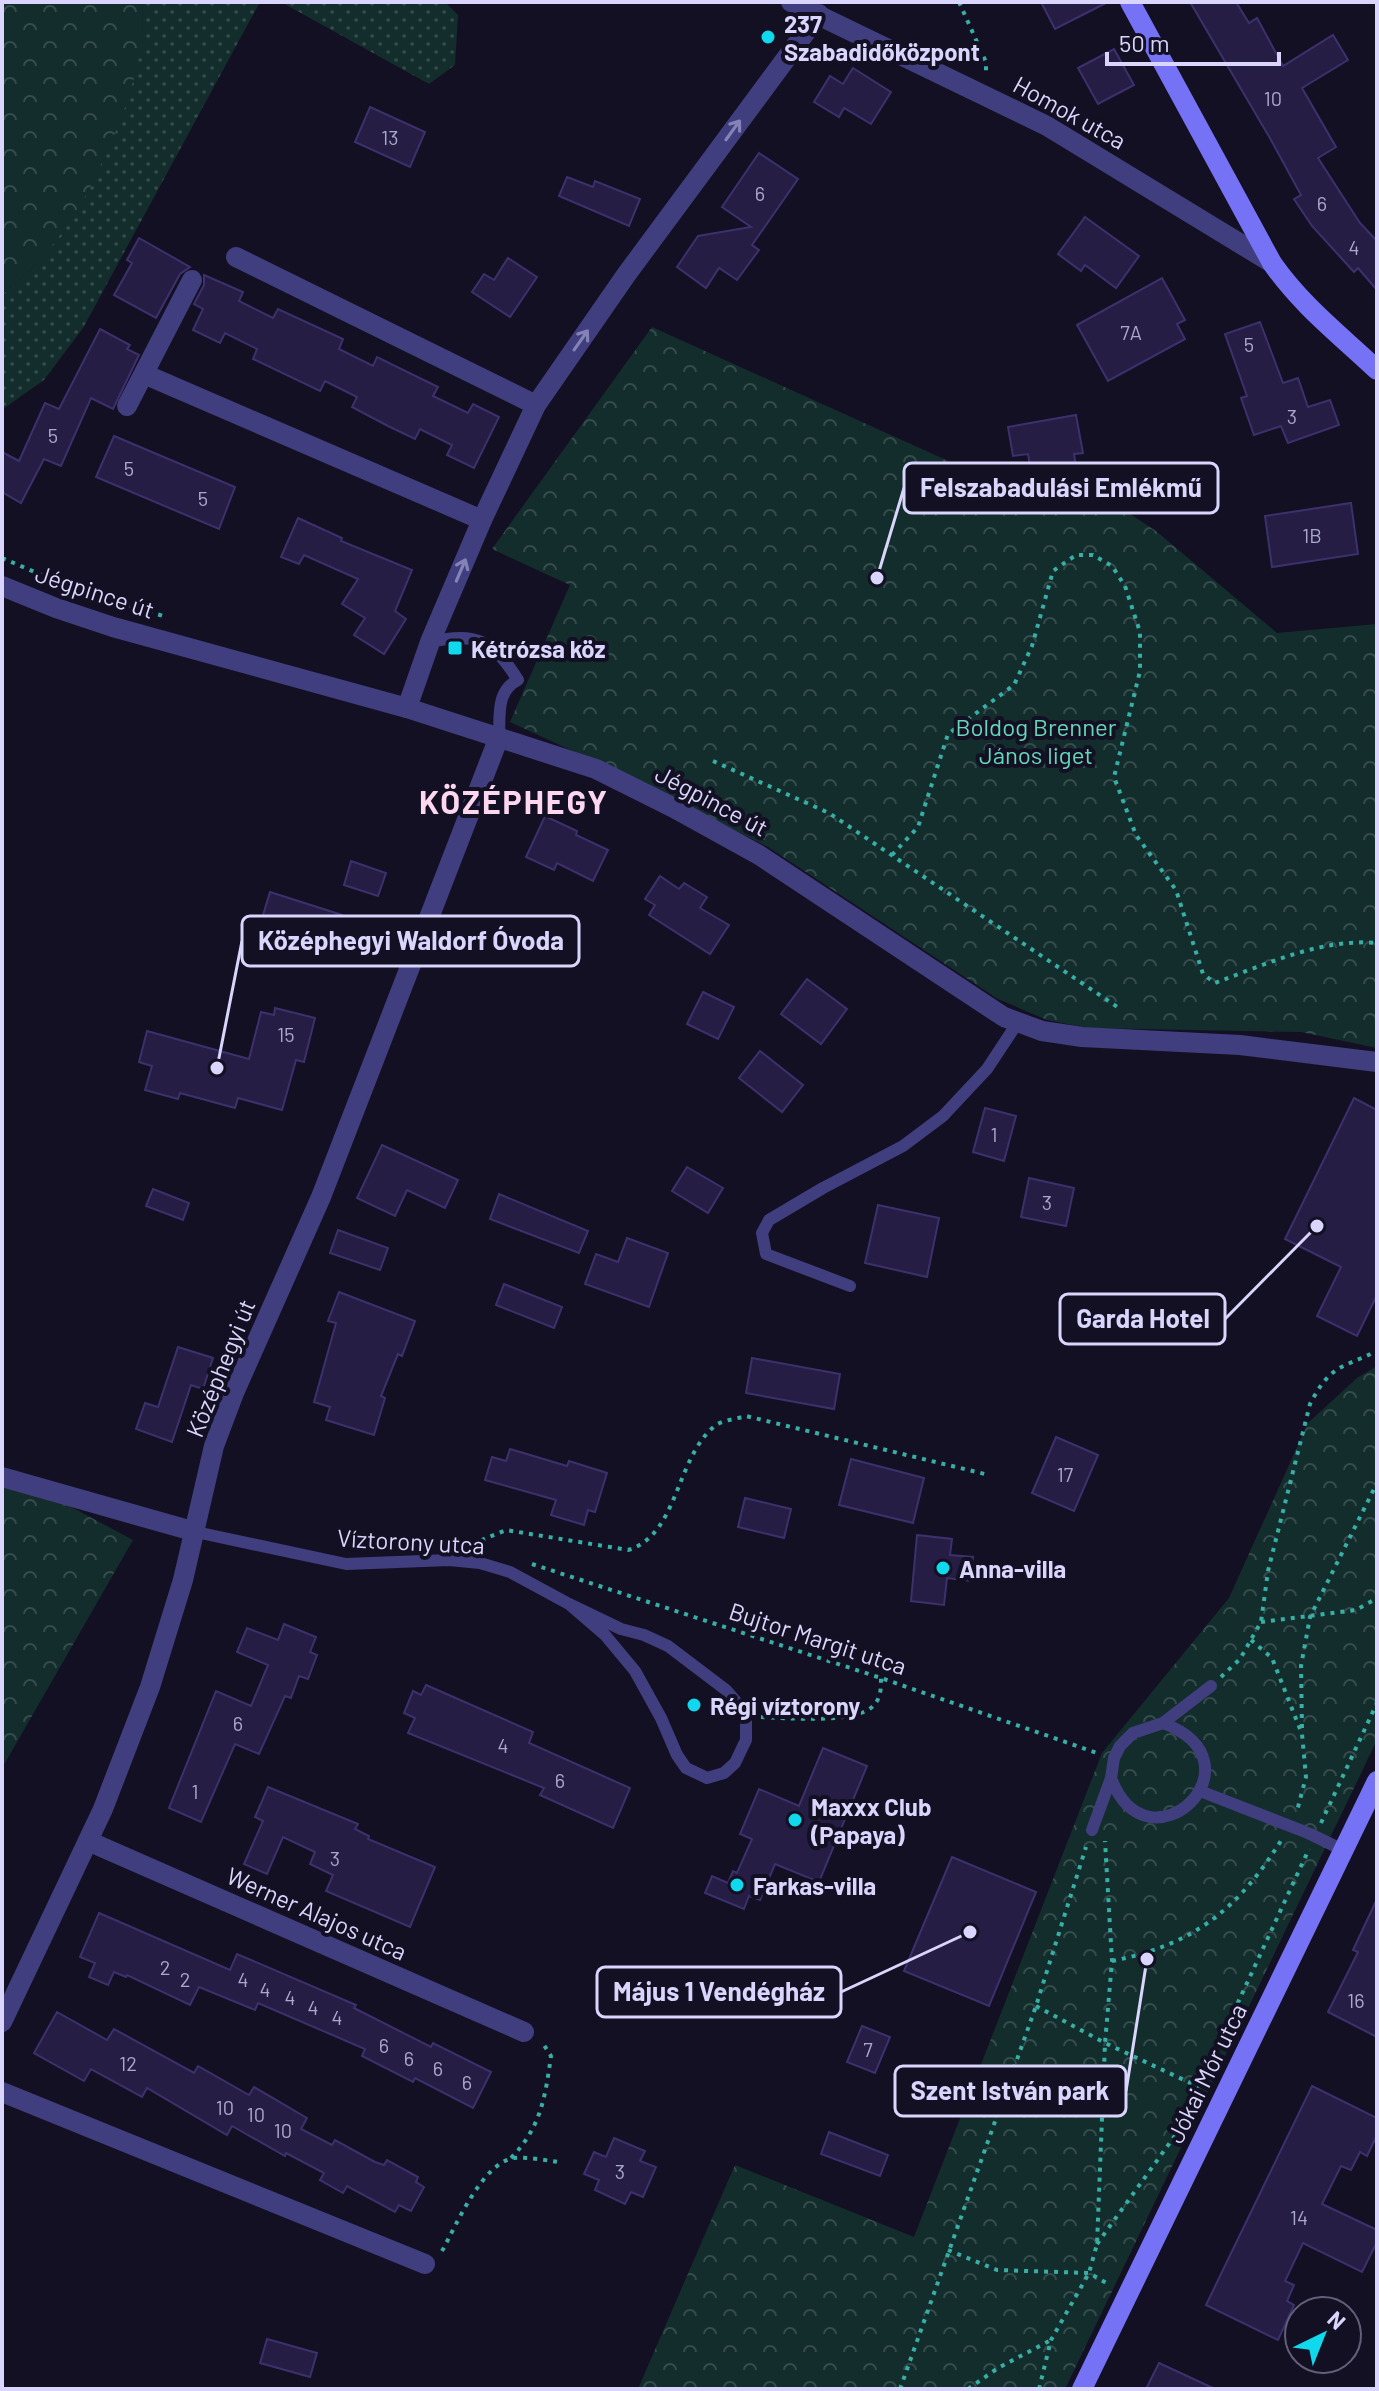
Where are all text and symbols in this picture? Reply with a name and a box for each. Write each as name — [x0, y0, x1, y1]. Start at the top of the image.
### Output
place label: 237 Szabadidőközpont — [784, 9, 980, 66]
scale bar — [1107, 16, 1279, 66]
marker: 237 Szabadidőközpont — [759, 28, 777, 46]
text: 50 m — [1119, 28, 1170, 57]
street label: Homok utca — [1009, 69, 1131, 155]
house number: 10 — [1264, 86, 1282, 110]
one-way arrow — [725, 119, 741, 141]
house number: 13 — [381, 125, 399, 149]
house number: 6 — [755, 181, 765, 205]
house number: 6 — [1317, 191, 1327, 215]
house number: 4 — [1348, 235, 1360, 259]
house number: 7A — [1120, 320, 1142, 344]
one-way arrow — [573, 330, 589, 352]
house number: 5 — [1244, 332, 1254, 356]
house number: 3 — [1287, 404, 1297, 428]
house number: 5 — [48, 423, 58, 447]
house number: 5 — [124, 456, 134, 480]
callout: Felszabadulási Emlékmű — [904, 463, 1218, 513]
text: Felszabadulási Emlékmű — [920, 471, 1202, 502]
house number: 5 — [198, 486, 208, 510]
house number: 1B — [1302, 523, 1322, 547]
street label: Jégpince út — [32, 558, 158, 624]
one-way arrow — [454, 558, 469, 583]
place label: Kétrózsa köz — [471, 634, 606, 663]
marker: Kétrózsa köz — [446, 639, 464, 657]
park label: Boldog Brenner János liget — [955, 712, 1117, 769]
street label: Jégpince út — [651, 758, 773, 842]
district label: KÖZÉPHEGY — [419, 782, 609, 820]
callout: Középhegyi Waldorf Óvoda — [242, 916, 579, 966]
text: Középhegyi Waldorf Óvoda — [258, 924, 564, 955]
house number: 15 — [277, 1022, 295, 1046]
house number: 1 — [991, 1122, 998, 1146]
house number: 3 — [1042, 1190, 1052, 1214]
callout: Garda Hotel — [1060, 1294, 1225, 1344]
street label: Középhegyi út — [179, 1295, 261, 1441]
text: Garda Hotel — [1076, 1302, 1210, 1333]
house number: 17 — [1057, 1462, 1074, 1486]
street label: Víztorony utca — [337, 1523, 485, 1559]
place label: Anna-villa — [959, 1554, 1066, 1583]
marker: Anna-villa — [934, 1559, 952, 1577]
street label: Bujtor Margit utca — [726, 1596, 910, 1680]
place label: Régi víztorony — [710, 1691, 860, 1720]
marker: Régi víztorony — [685, 1696, 703, 1714]
house number: 6 — [233, 1711, 243, 1735]
house number: 4 — [497, 1733, 509, 1757]
house number: 6 — [555, 1768, 565, 1792]
house number: 1 — [192, 1779, 199, 1803]
place label: Maxxx Club (Papaya) — [810, 1792, 931, 1849]
marker: Maxxx Club (Papaya) — [786, 1811, 804, 1829]
house number: 3 — [330, 1846, 340, 1870]
street label: Werner Alajos utca — [222, 1860, 412, 1966]
place label: Farkas-villa — [753, 1871, 876, 1900]
marker: Farkas-villa — [728, 1876, 746, 1894]
house number: 2 — [160, 1955, 170, 1979]
house number: 2 — [180, 1967, 190, 1991]
house number: 4 — [237, 1967, 249, 1991]
callout: Május 1 Vendégház — [597, 1967, 841, 2017]
text: Május 1 Vendégház — [613, 1975, 825, 2006]
house number: 4 — [259, 1977, 271, 2001]
house number: 4 — [284, 1985, 296, 2009]
house number: 16 — [1347, 1988, 1365, 2012]
house number: 4 — [307, 1995, 319, 2019]
street label: Jókai Mór utca — [1160, 1999, 1252, 2147]
house number: 4 — [331, 2005, 343, 2029]
house number: 6 — [379, 2033, 389, 2057]
house number: 7 — [863, 2037, 873, 2061]
house number: 6 — [404, 2046, 414, 2070]
house number: 12 — [119, 2051, 137, 2075]
house number: 6 — [433, 2056, 443, 2080]
callout: Szent István park — [895, 2066, 1126, 2116]
house number: 6 — [462, 2070, 472, 2094]
text: Szent István park — [911, 2074, 1110, 2105]
house number: 10 — [216, 2095, 234, 2119]
house number: 10 — [247, 2102, 265, 2126]
house number: 10 — [274, 2118, 292, 2142]
house number: 3 — [615, 2159, 625, 2183]
house number: 14 — [1290, 2205, 1308, 2229]
north arrow — [1283, 2295, 1363, 2375]
text: N — [1323, 2305, 1352, 2334]

